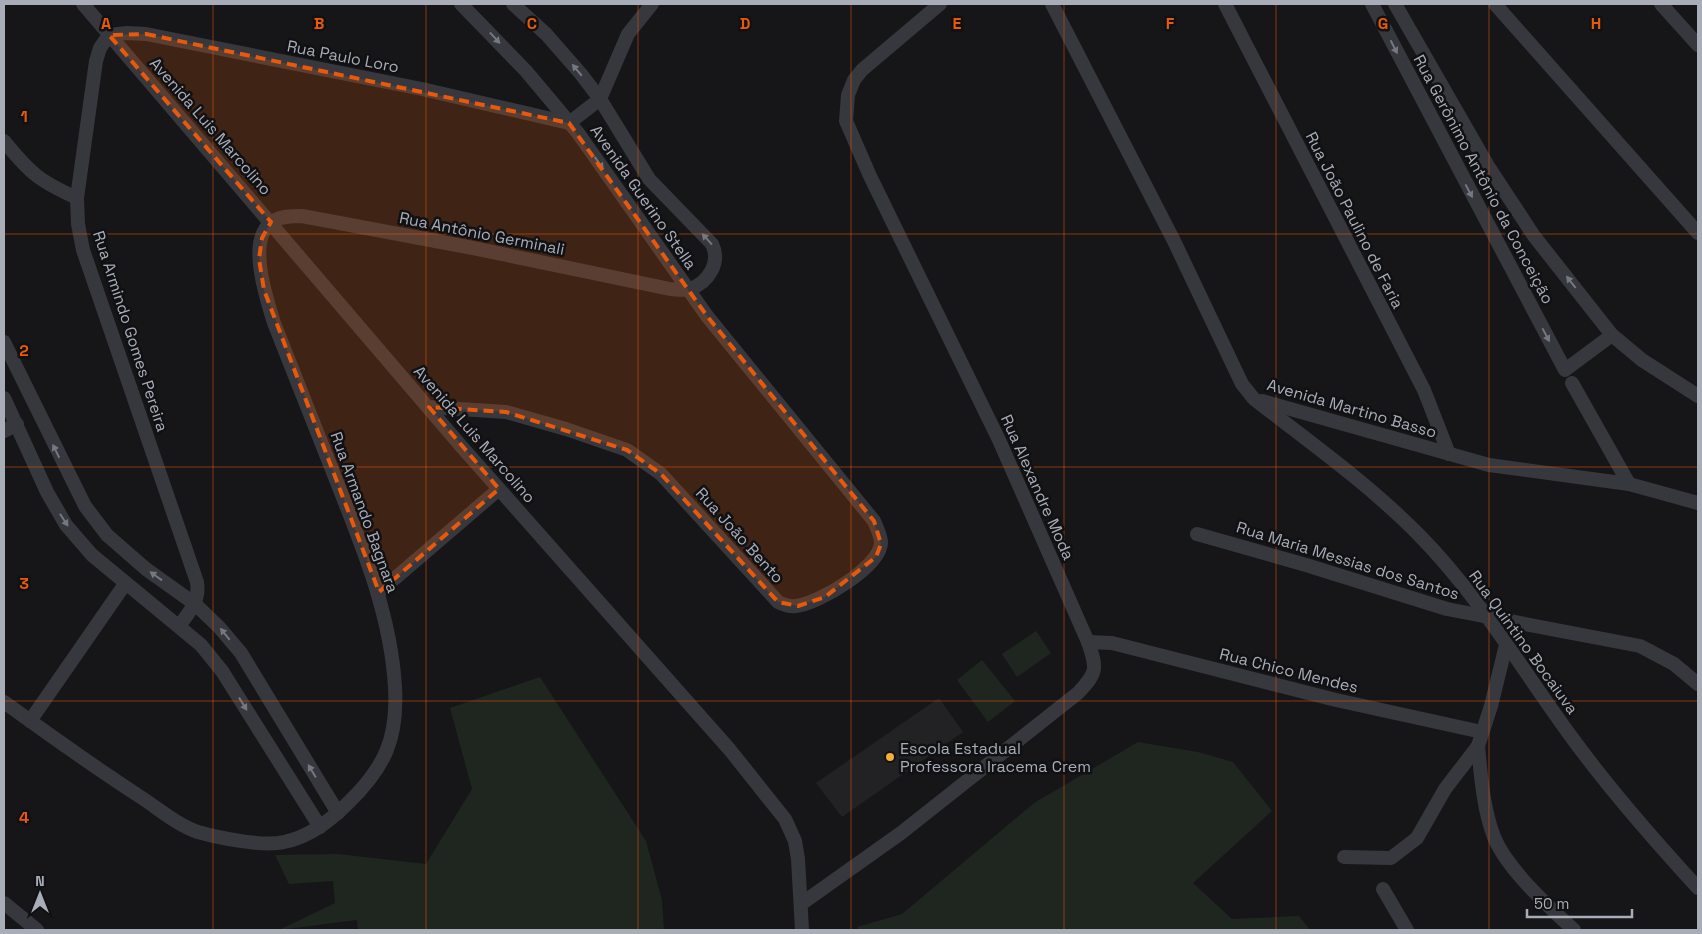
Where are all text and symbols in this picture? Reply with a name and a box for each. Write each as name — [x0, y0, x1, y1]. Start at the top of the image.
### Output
text: A — [101, 13, 111, 34]
text: B — [314, 13, 324, 34]
text: C — [527, 13, 537, 34]
text: D — [740, 13, 750, 34]
text: E — [953, 13, 962, 34]
text: F — [1166, 13, 1175, 34]
text: G — [1378, 13, 1388, 34]
text: H — [1591, 13, 1601, 34]
one-way arrow — [489, 32, 501, 44]
street label: Rua Paulo Loro — [285, 35, 401, 78]
one-way arrow — [1390, 40, 1398, 54]
street label: Rua Gerônimo Antônio da Conceição — [1409, 51, 1558, 308]
street label: Avenida Luis Marcolino — [145, 53, 276, 199]
one-way arrow — [571, 64, 583, 76]
text: 1 — [20, 106, 28, 127]
street label: Avenida Guerino Stella — [586, 121, 701, 274]
street label: Rua João Paulino de Faria — [1301, 128, 1408, 312]
one-way arrow — [594, 156, 604, 170]
one-way arrow — [1465, 184, 1473, 198]
street label: Rua Antônio Germinali — [397, 207, 566, 260]
street label: Rua Armindo Gomes Pereira — [88, 228, 173, 434]
one-way arrow — [701, 234, 713, 246]
one-way arrow — [1565, 276, 1576, 289]
one-way arrow — [1542, 327, 1550, 342]
text: 2 — [19, 340, 29, 361]
street label: Avenida Luis Marcolino — [409, 361, 540, 507]
street label: Avenida Martino Basso — [1265, 374, 1439, 443]
street label: Rua Alexandre Moda — [996, 411, 1079, 563]
street label: Rua Armando Bagnara — [326, 429, 403, 596]
one-way arrow — [52, 443, 60, 458]
street label: Rua João Bento — [691, 483, 788, 588]
one-way arrow — [59, 514, 69, 527]
street label: Rua Maria Messias dos Santos — [1234, 517, 1462, 604]
street label: Rua Quintino Bocaiuva — [1464, 566, 1583, 718]
one-way arrow — [150, 570, 163, 581]
text: 3 — [19, 573, 29, 594]
one-way arrow — [220, 628, 231, 641]
street label: Rua Chico Mendes — [1217, 643, 1360, 698]
one-way arrow — [238, 698, 247, 711]
place label: Escola Estadual Professora Iracema Crem — [900, 738, 1091, 777]
marker: Escola Estadual Professora Iracema Crem — [884, 751, 896, 763]
one-way arrow — [308, 765, 317, 778]
text: 4 — [19, 807, 29, 828]
north arrow — [15, 869, 65, 919]
text: N — [35, 872, 45, 890]
scale bar — [1527, 886, 1632, 918]
text: 50 m — [1534, 894, 1569, 913]

